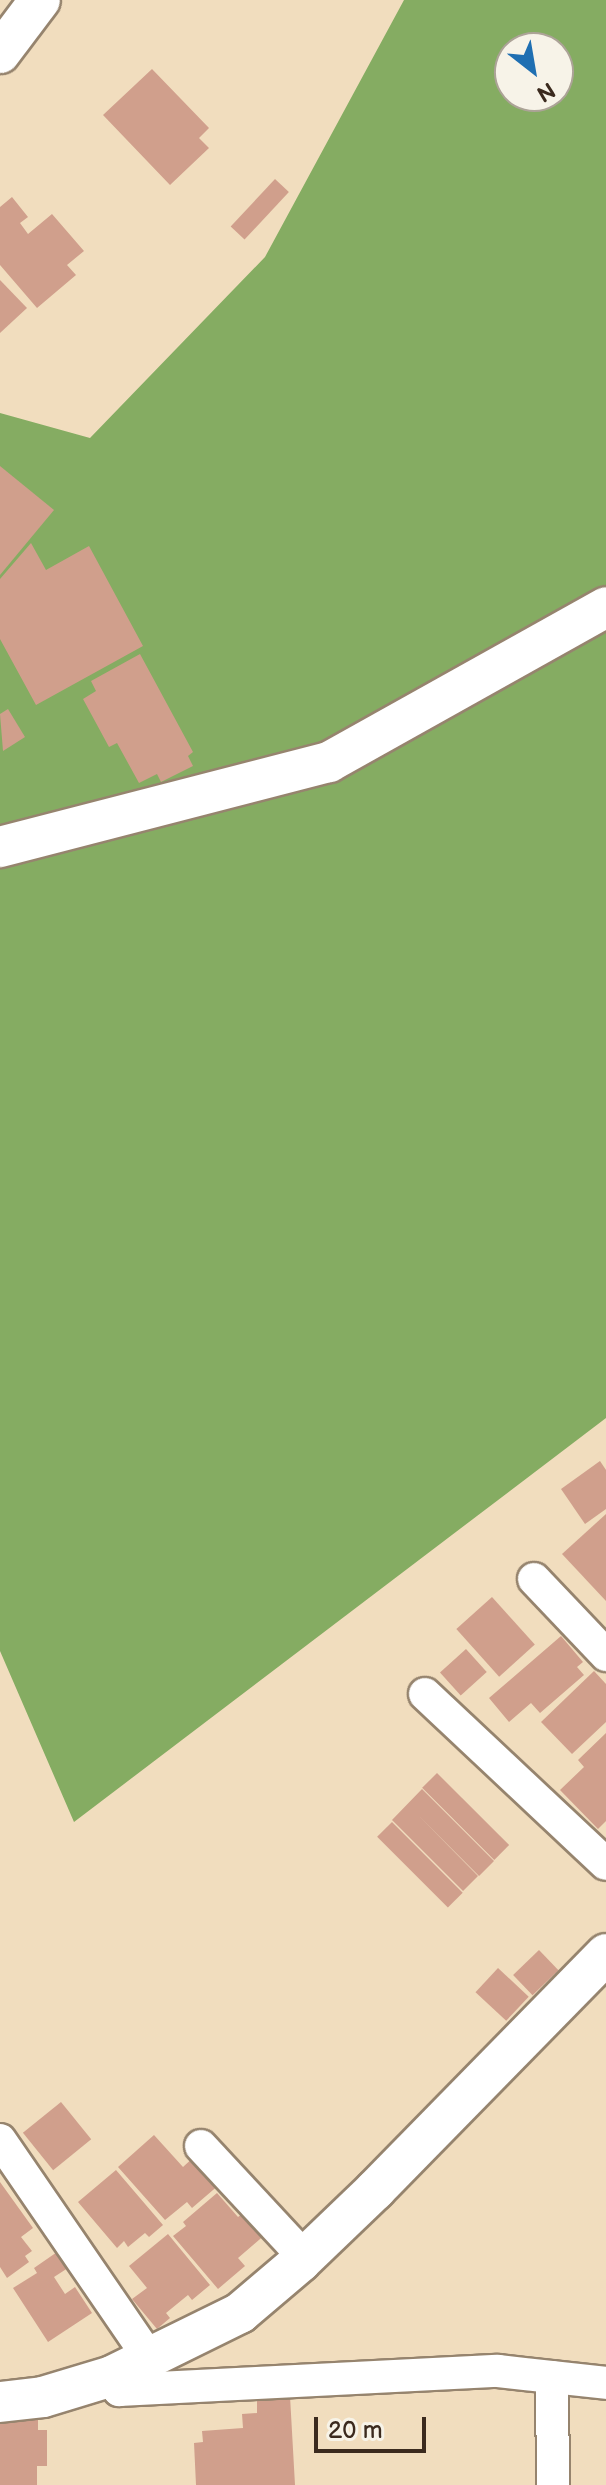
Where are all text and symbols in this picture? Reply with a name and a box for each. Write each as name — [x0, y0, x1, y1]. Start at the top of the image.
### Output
north arrow — [494, 32, 574, 112]
text: N — [532, 75, 560, 107]
scale bar — [318, 2401, 430, 2451]
text: 20 m — [328, 2416, 383, 2445]

